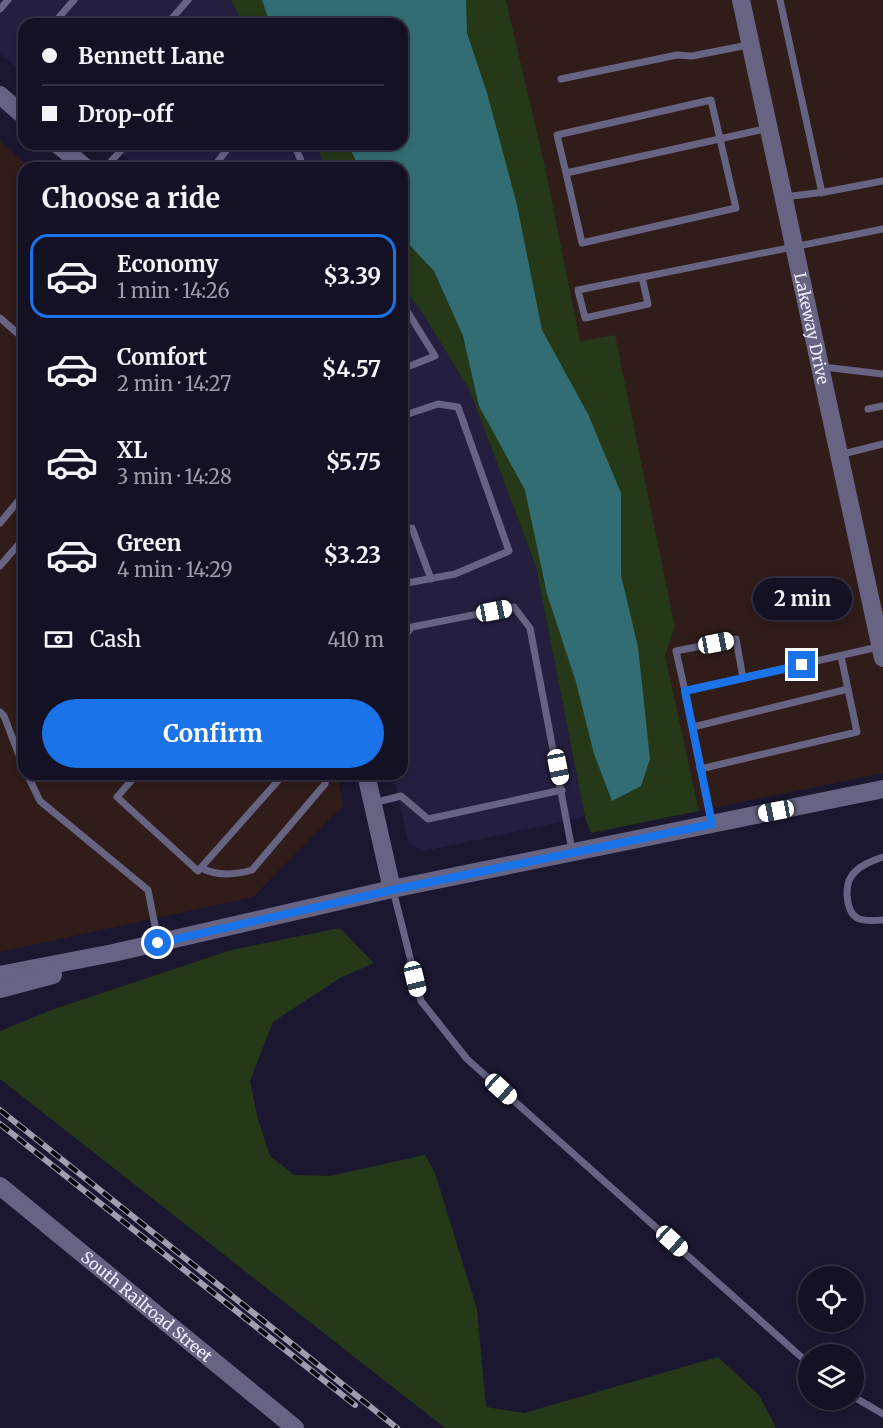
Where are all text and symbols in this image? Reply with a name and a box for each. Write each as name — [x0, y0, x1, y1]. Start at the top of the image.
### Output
text: Bennett Lane — [78, 42, 224, 70]
text: Drop-off — [78, 100, 173, 128]
text: Choose a ride — [42, 181, 220, 215]
icon: car — [45, 249, 99, 303]
text: Economy — [117, 250, 218, 278]
text: $3.39 — [323, 262, 381, 290]
street label: Lakeway Drive — [790, 271, 834, 386]
text: 1 min · 14:26 — [117, 278, 229, 303]
icon: car — [45, 342, 99, 396]
text: Comfort — [117, 343, 207, 371]
text: $4.57 — [322, 355, 381, 383]
text: 2 min · 14:27 — [117, 371, 231, 396]
icon: car — [45, 435, 99, 489]
text: XL — [117, 436, 147, 464]
text: $5.75 — [326, 448, 381, 476]
text: 3 min · 14:28 — [117, 464, 232, 489]
icon: car — [45, 528, 99, 582]
text: Green — [117, 529, 181, 557]
text: $3.23 — [324, 541, 381, 569]
text: 4 min · 14:29 — [117, 557, 233, 582]
callout: 2 min — [752, 578, 852, 620]
text: 2 min — [774, 586, 831, 611]
car — [475, 599, 513, 623]
icon: cash — [42, 623, 75, 656]
text: Cash — [90, 625, 141, 653]
text: 410 m — [327, 627, 384, 652]
car — [697, 631, 735, 655]
route end — [788, 651, 815, 678]
button: Confirm — [42, 699, 384, 768]
car — [546, 748, 570, 786]
car — [757, 799, 795, 823]
route start — [144, 929, 171, 956]
car — [402, 959, 428, 999]
car — [482, 1070, 520, 1108]
car — [653, 1222, 691, 1260]
street label: South Railroad Street — [77, 1247, 217, 1367]
map controls — [798, 1266, 864, 1410]
button: locate — [798, 1266, 864, 1332]
button: layers — [798, 1344, 864, 1410]

